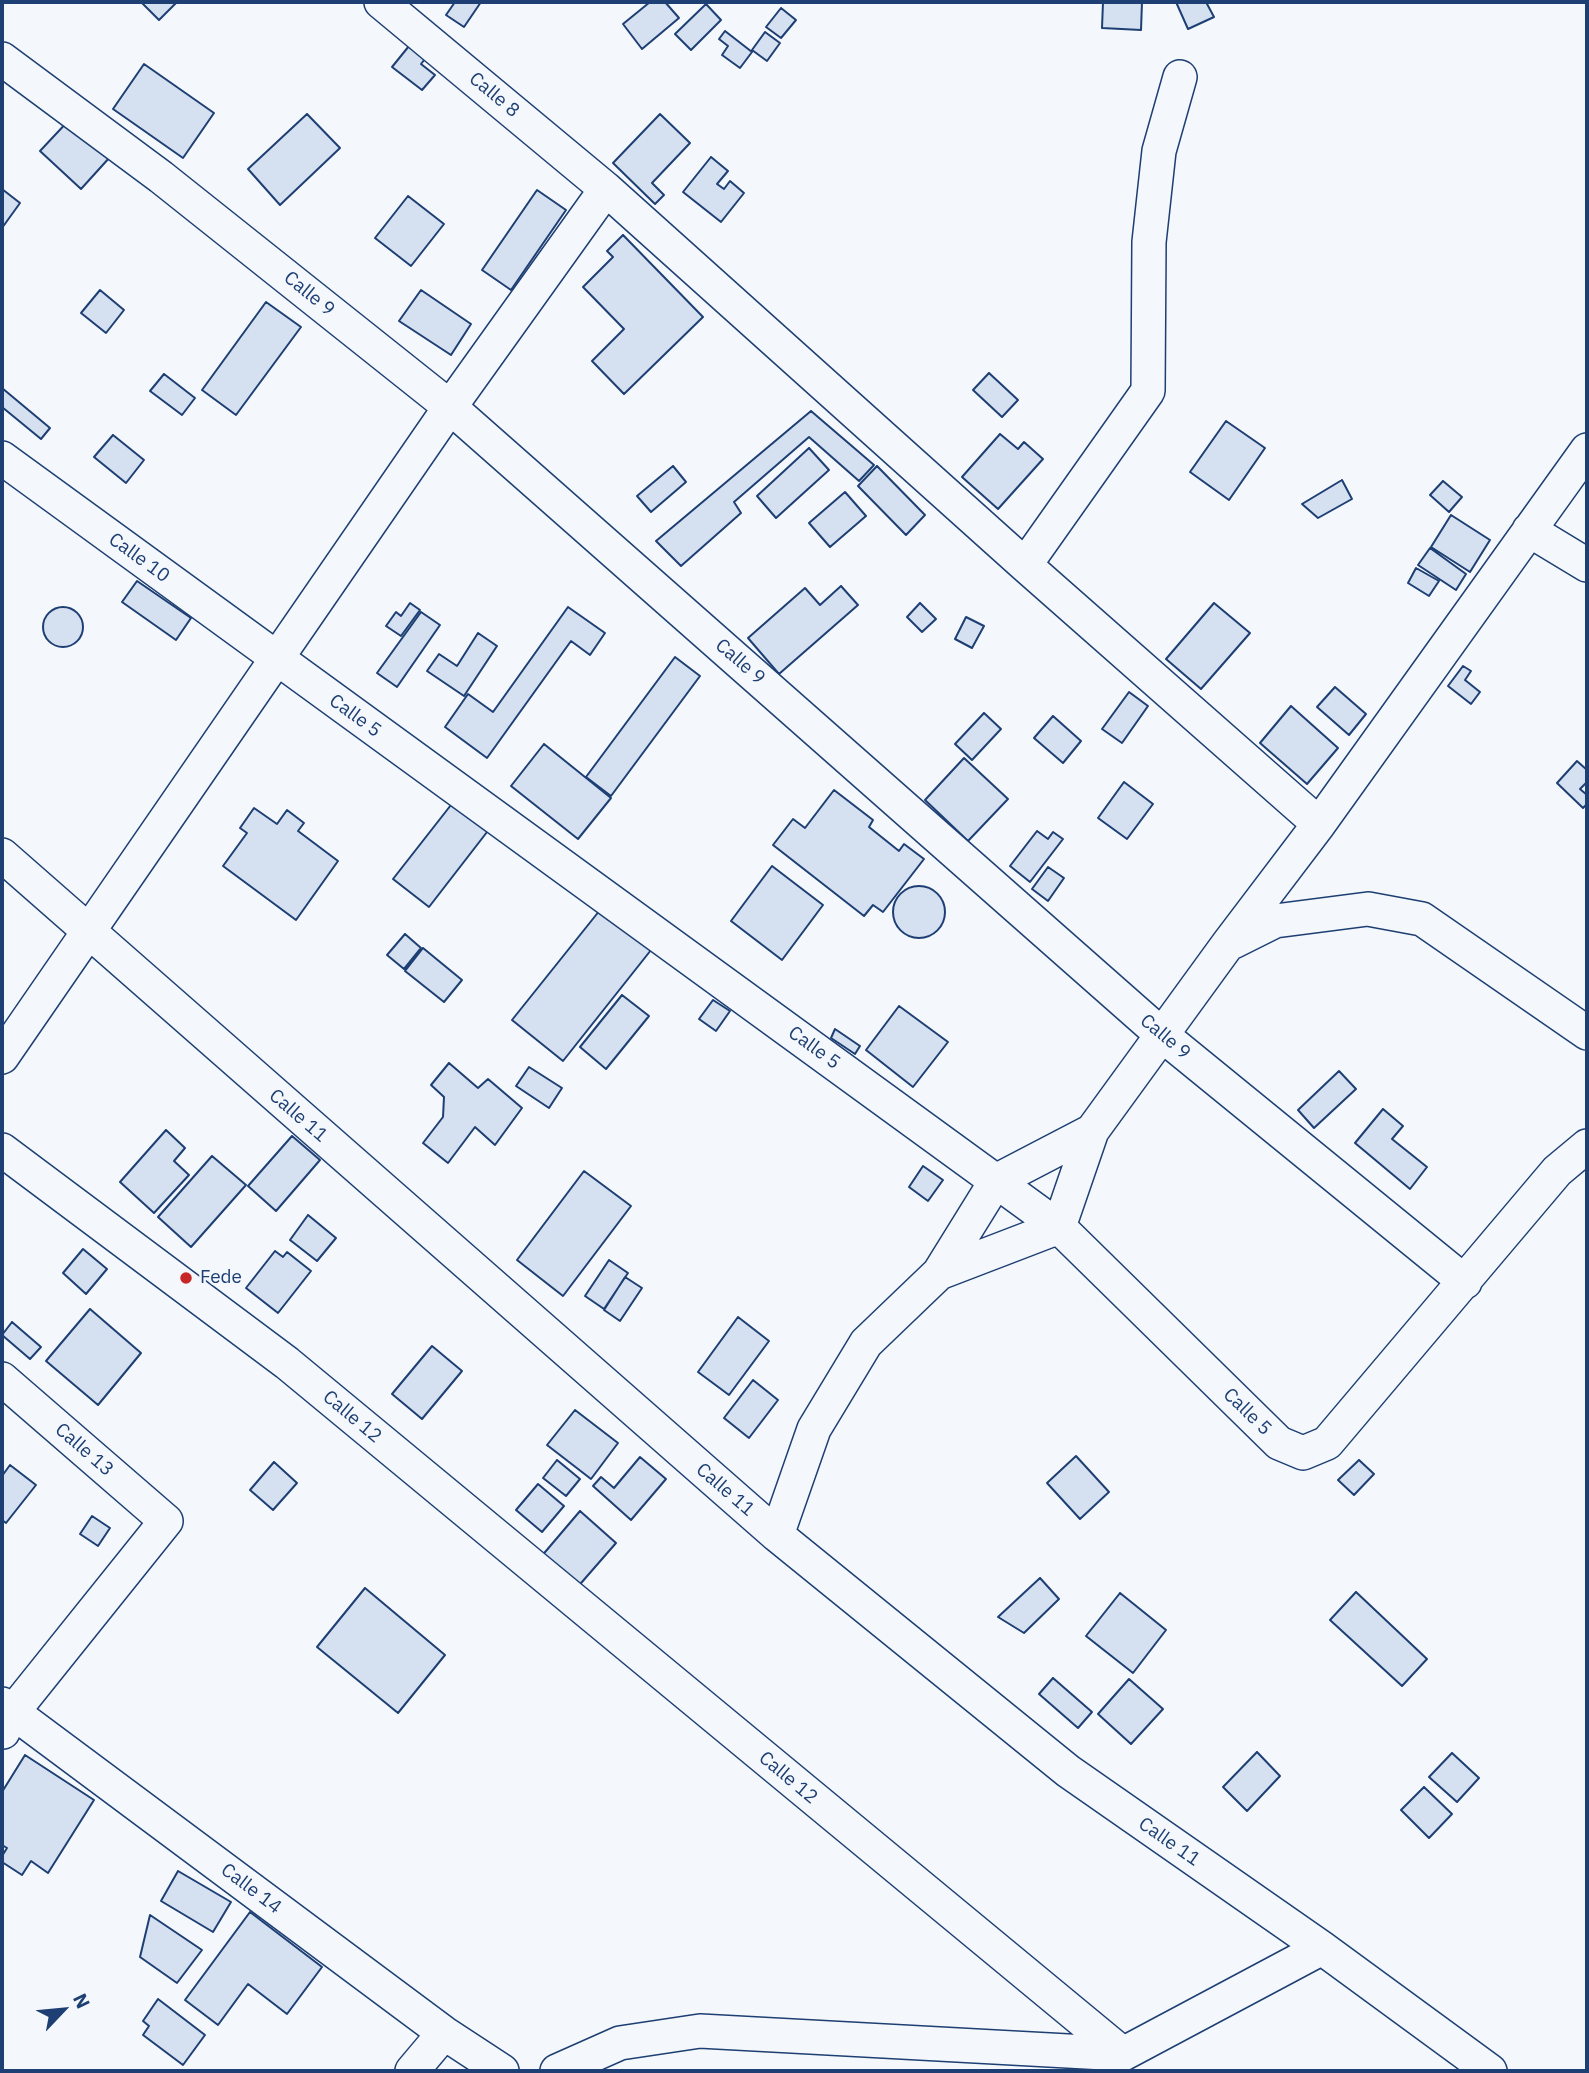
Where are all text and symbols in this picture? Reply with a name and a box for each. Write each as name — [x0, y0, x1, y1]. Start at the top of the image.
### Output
street label: Calle 8 — [464, 67, 524, 123]
street label: Calle 9 — [279, 267, 339, 321]
street label: Calle 10 — [104, 528, 174, 588]
street label: Calle 9 — [710, 634, 770, 690]
street label: Calle 5 — [325, 690, 385, 742]
street label: Calle 9 — [1135, 1009, 1195, 1065]
street label: Calle 5 — [784, 1022, 844, 1074]
street label: Calle 11 — [264, 1084, 332, 1148]
place label: Fede — [200, 1267, 242, 1289]
marker: Fede — [178, 1270, 194, 1286]
street label: Calle 5 — [1218, 1383, 1276, 1441]
street label: Calle 12 — [318, 1386, 386, 1448]
street label: Calle 13 — [50, 1418, 118, 1482]
street label: Calle 11 — [691, 1458, 759, 1522]
street label: Calle 12 — [754, 1747, 822, 1809]
street label: Calle 11 — [1134, 1813, 1204, 1871]
street label: Calle 14 — [216, 1859, 286, 1919]
north arrow — [28, 1975, 98, 2045]
text: N — [68, 1989, 96, 2012]

